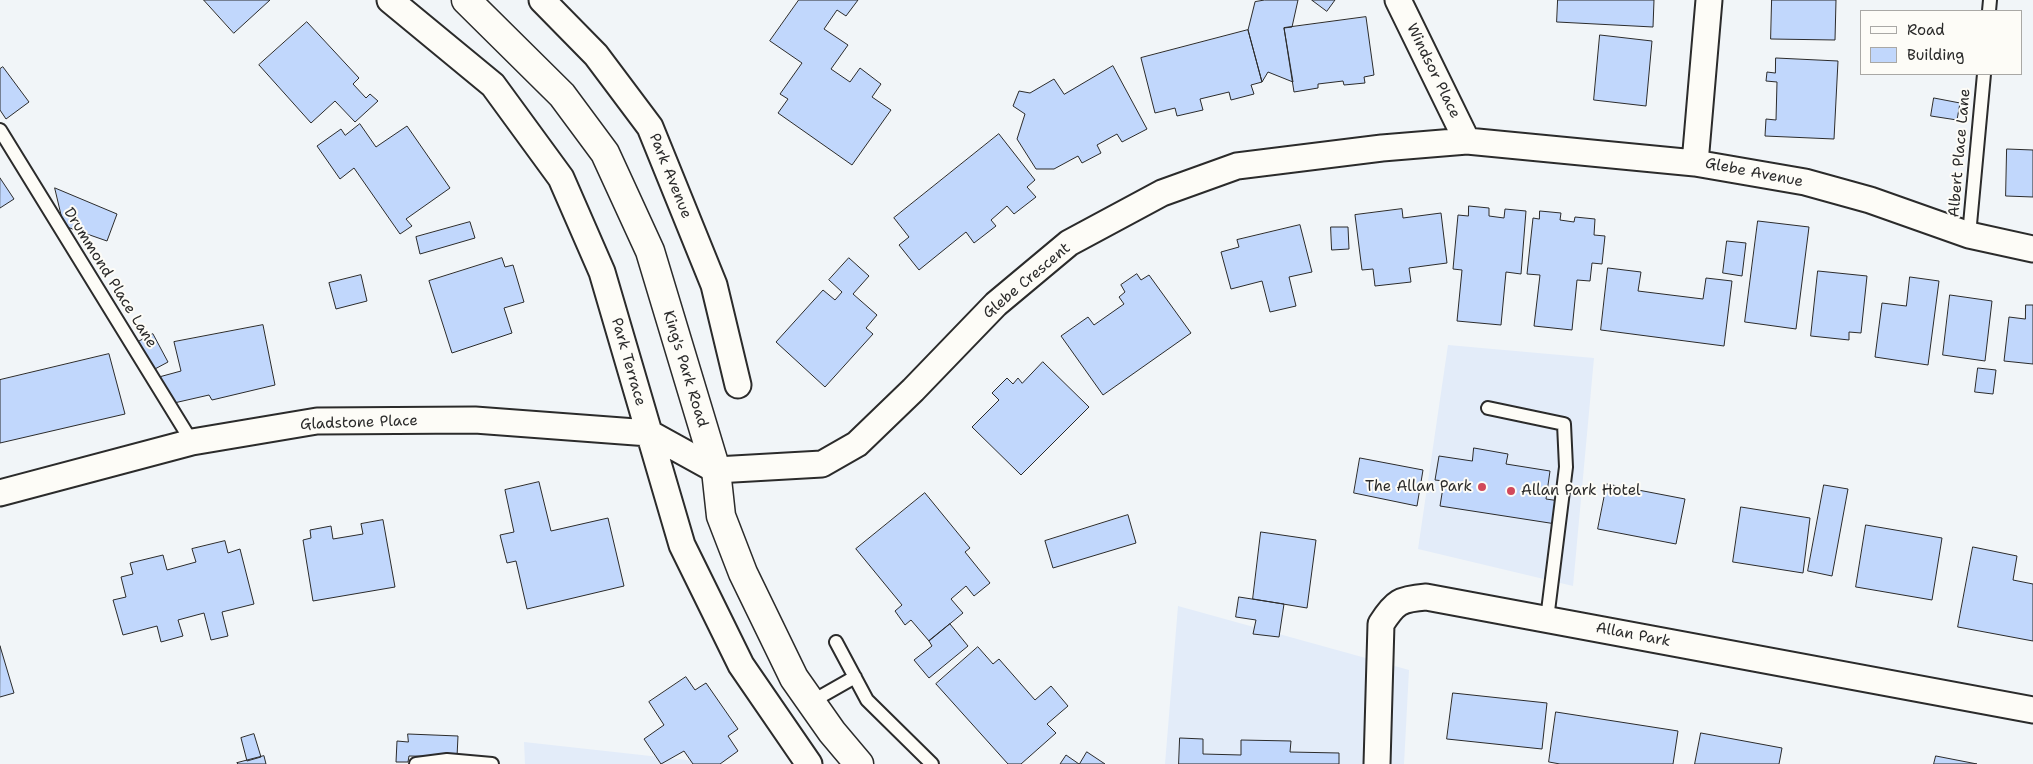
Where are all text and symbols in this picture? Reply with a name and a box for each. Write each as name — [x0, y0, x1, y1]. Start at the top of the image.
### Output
legend — [1860, 10, 2023, 75]
text: Road — [1907, 20, 1945, 40]
street label: Windsor Place — [1402, 21, 1464, 121]
text: Building — [1907, 45, 1964, 65]
street label: Albert Place Lane — [1945, 88, 1975, 218]
street label: Park Avenue — [645, 131, 695, 221]
street label: Glebe Avenue — [1704, 155, 1804, 191]
street label: Drummond Place Lane — [59, 205, 161, 351]
street label: Glebe Crescent — [980, 239, 1074, 323]
street label: King's Park Road — [659, 308, 711, 430]
street label: Park Terrace — [607, 316, 649, 408]
street label: Gladstone Place — [300, 412, 418, 434]
place label: The Allan Park — [1365, 478, 1472, 496]
marker: The Allan Park — [1476, 481, 1488, 493]
place label: Allan Park Hotel — [1521, 482, 1641, 500]
marker: Allan Park Hotel — [1505, 485, 1517, 497]
street label: Allan Park — [1594, 619, 1672, 651]

